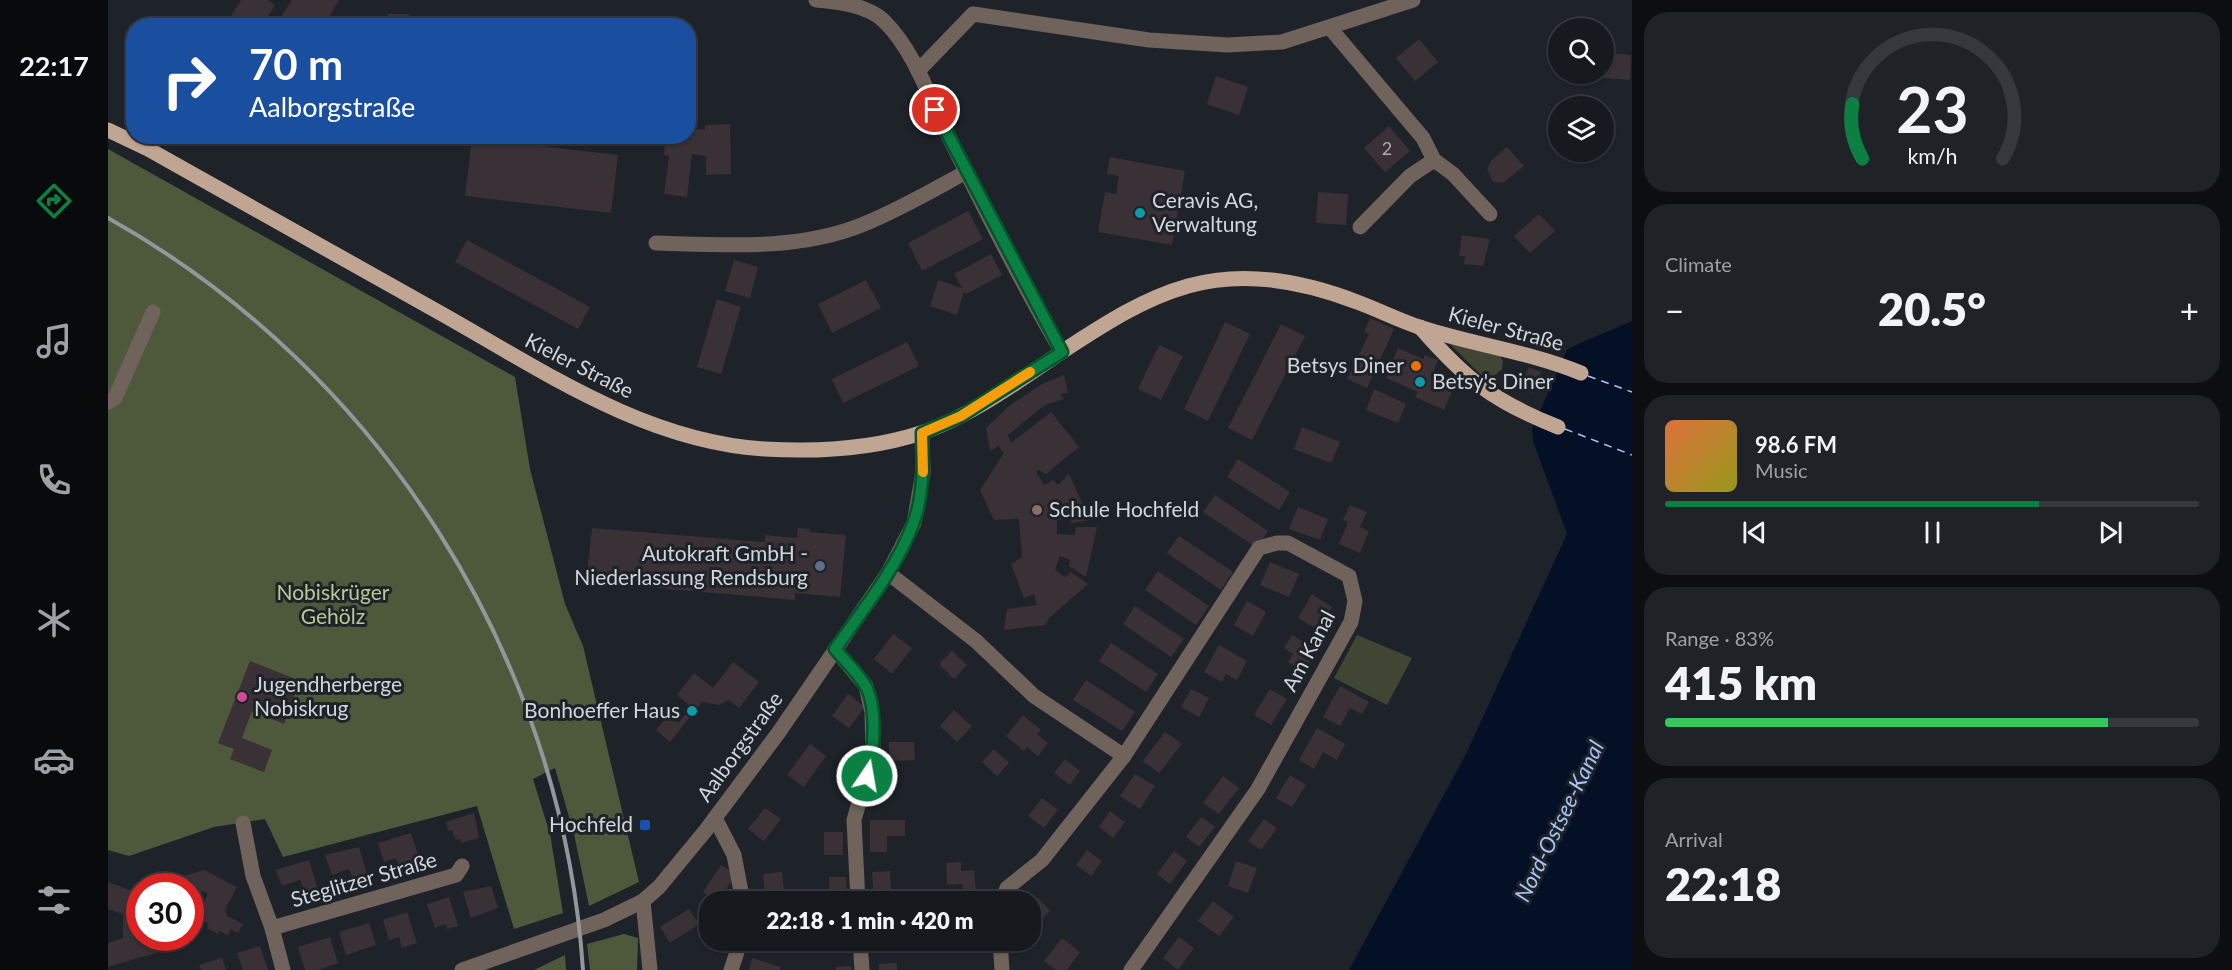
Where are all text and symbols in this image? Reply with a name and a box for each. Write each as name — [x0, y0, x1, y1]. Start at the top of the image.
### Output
map controls — [1548, 18, 1614, 162]
button: search — [1548, 18, 1614, 84]
text: 70 m — [249, 39, 343, 89]
icon: right — [150, 42, 228, 120]
text: 22:17 — [19, 49, 89, 82]
text: 23 — [1896, 71, 1968, 146]
pin — [909, 84, 960, 135]
text: Aalborgstraße — [249, 90, 415, 123]
icon: arrive — [918, 93, 951, 126]
button: layers — [1548, 96, 1614, 162]
house number: 2 — [1382, 137, 1392, 159]
text: km/h — [1907, 143, 1957, 169]
icon: directions — [33, 180, 75, 222]
place label: Ceravis AG, Verwaltung — [1152, 187, 1258, 236]
marker: Ceravis AG, Verwaltung — [1133, 206, 1147, 220]
text: Climate — [1665, 252, 1732, 276]
text: 20.5° — [1878, 282, 1986, 336]
text: − — [1665, 290, 1684, 330]
text: + — [2180, 290, 2199, 330]
street label: Kieler Straße — [1446, 300, 1567, 355]
icon: music — [33, 320, 75, 362]
street label: Kieler Straße — [521, 327, 638, 403]
place label: Betsys Diner — [1287, 352, 1404, 377]
marker: Betsys Diner — [1409, 359, 1423, 373]
place label: Betsy's Diner — [1432, 368, 1554, 393]
marker: Betsy's Diner — [1413, 375, 1427, 389]
text: 98.6 FM — [1755, 431, 1837, 458]
text: Music — [1755, 458, 1808, 482]
icon: phone — [33, 459, 75, 501]
place label: Schule Hochfeld — [1049, 496, 1199, 521]
marker: Schule Hochfeld — [1030, 503, 1044, 517]
icon: previous — [1738, 516, 1771, 549]
icon: pause — [1916, 516, 1949, 549]
icon: next — [2094, 516, 2127, 549]
place label: Autokraft GmbH - Niederlassung Rendsburg — [574, 540, 808, 589]
marker: Autokraft GmbH - Niederlassung Rendsburg — [813, 559, 827, 573]
park label: Nobiskrüger Gehölz — [276, 579, 390, 628]
icon: climate — [33, 599, 75, 641]
street label: Am Kanal — [1276, 605, 1339, 695]
text: Range · 83% — [1665, 626, 1774, 650]
text: 415 km — [1665, 656, 1817, 710]
place label: Jugendherberge Nobiskrug — [254, 671, 402, 720]
street label: Aalborgstraße — [691, 686, 787, 806]
marker: Jugendherberge Nobiskrug — [235, 690, 249, 704]
place label: Bonhoeffer Haus — [524, 697, 680, 722]
marker: Bonhoeffer Haus — [685, 704, 699, 718]
water label: Nord-Ostsee-Kanal — [1508, 736, 1609, 906]
icon: car — [33, 739, 75, 781]
position arrow — [835, 744, 899, 808]
place label: Hochfeld — [549, 811, 633, 836]
marker: Hochfeld — [638, 818, 652, 832]
text: Arrival — [1665, 827, 1723, 851]
street label: Steglitzer Straße — [288, 846, 439, 911]
text: 22:18 — [1665, 857, 1781, 911]
speed limit sign: 30 — [126, 873, 204, 951]
icon: filters — [33, 879, 75, 921]
text: 22:18 · 1 min · 420 m — [767, 907, 973, 934]

